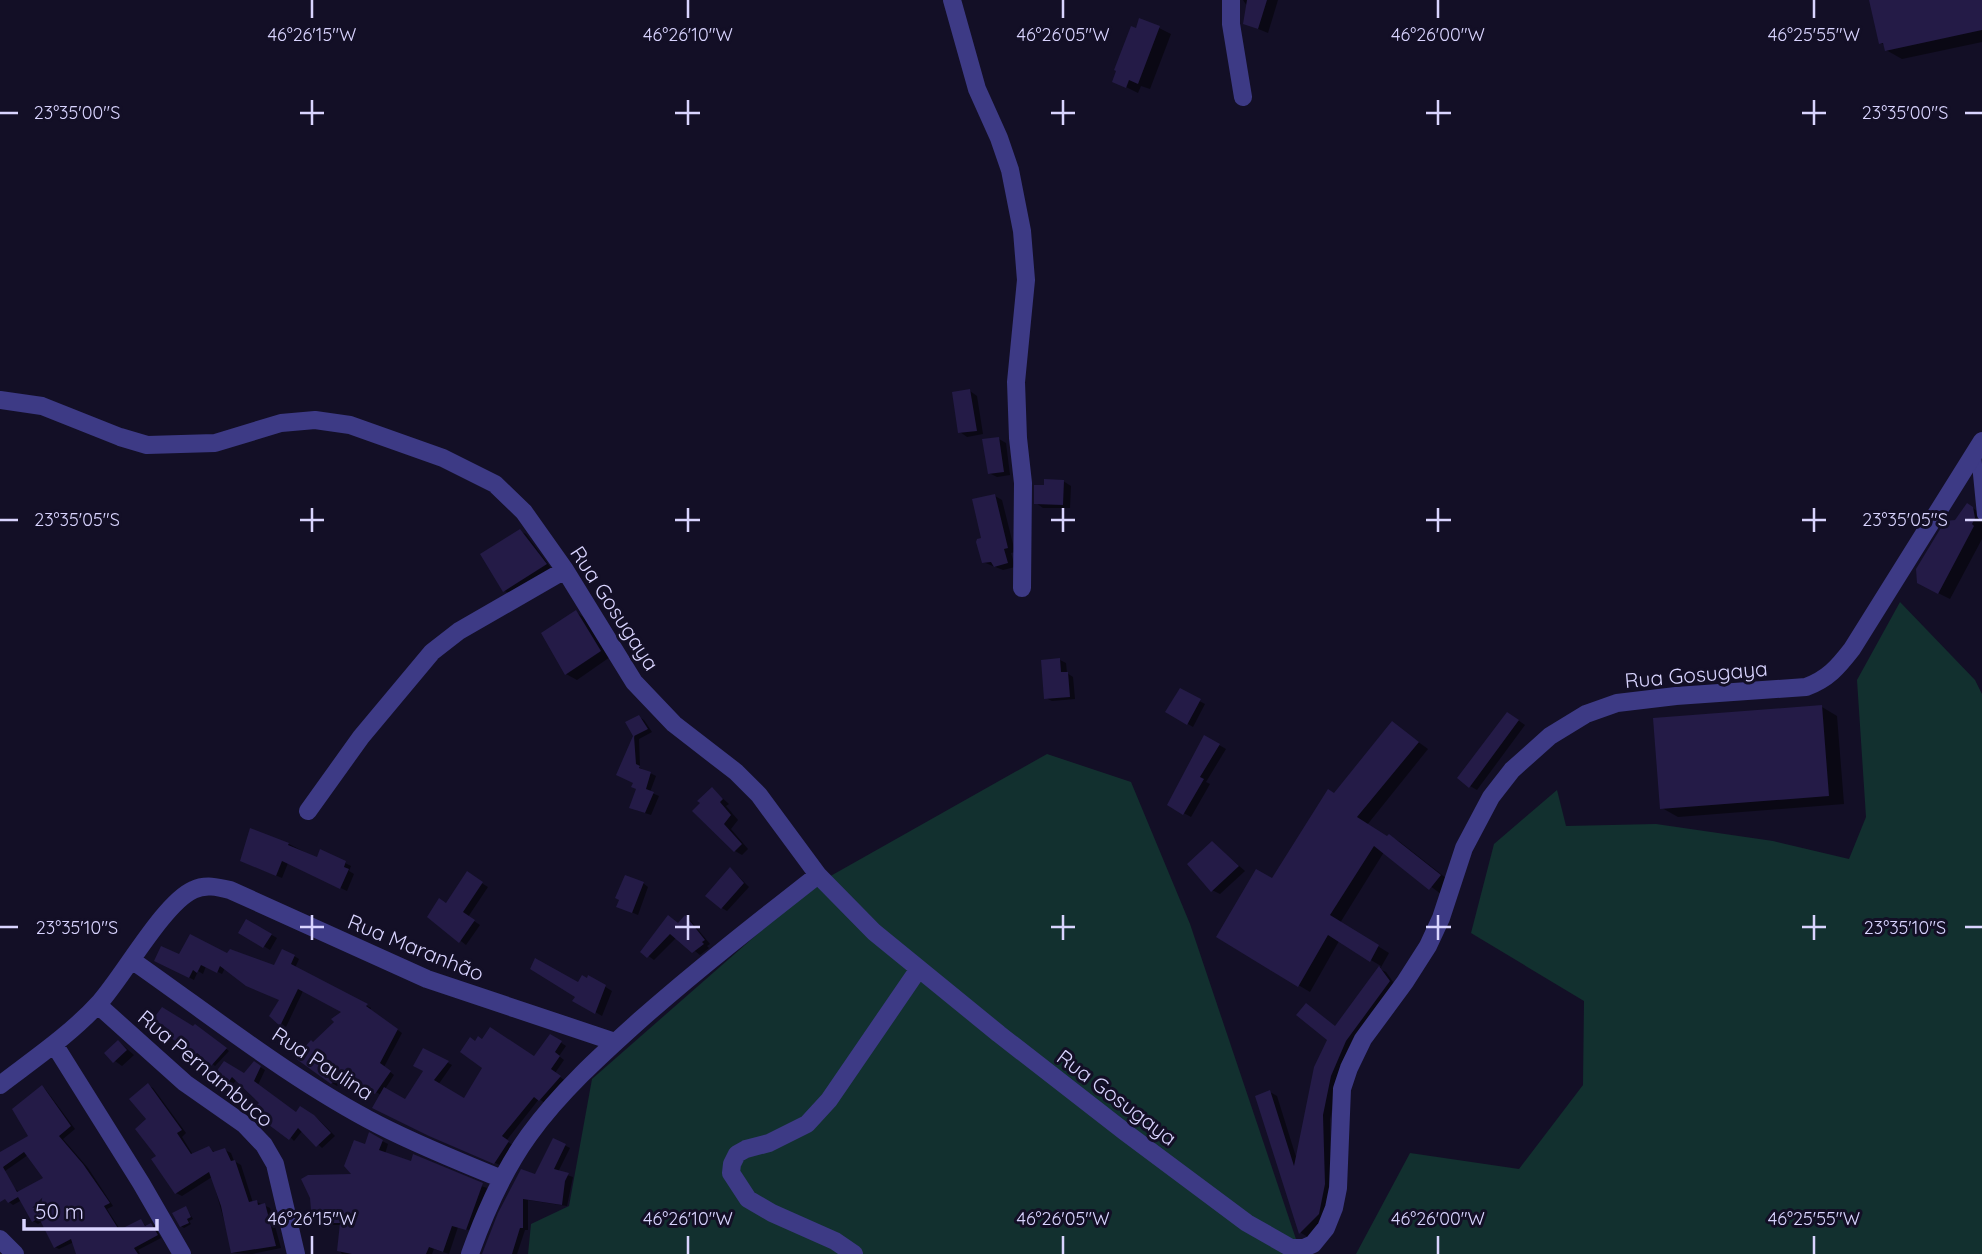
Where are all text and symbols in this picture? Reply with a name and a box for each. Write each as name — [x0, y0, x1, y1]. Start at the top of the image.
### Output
text: 46°26'15"W — [267, 23, 357, 46]
text: 46°26'10"W — [643, 23, 733, 46]
text: 46°26'05"W — [1016, 23, 1110, 46]
text: 46°26'00"W — [1391, 23, 1485, 46]
text: 46°25'55"W — [1768, 23, 1860, 46]
text: 23°35'00"S — [34, 101, 120, 124]
text: 23°35'00"S — [1862, 101, 1948, 124]
text: 23°35'05"S — [34, 508, 120, 531]
text: 23°35'05"S — [1862, 508, 1948, 531]
street label: Rua Gosugaya — [565, 541, 665, 675]
street label: Rua Gosugaya — [1623, 655, 1769, 693]
street label: Rua Maranhão — [344, 908, 488, 986]
text: 23°35'10"S — [36, 916, 118, 939]
text: 23°35'10"S — [1864, 916, 1946, 939]
street label: Rua Pernambuco — [133, 1004, 279, 1132]
street label: Rua Paulina — [268, 1021, 378, 1105]
street label: Rua Gosugaya — [1052, 1043, 1182, 1151]
scale bar — [24, 1188, 158, 1232]
text: 50 m — [35, 1198, 84, 1224]
text: 46°26'15"W — [267, 1207, 357, 1230]
text: 46°26'10"W — [643, 1207, 733, 1230]
text: 46°26'05"W — [1016, 1207, 1110, 1230]
text: 46°26'00"W — [1391, 1207, 1485, 1230]
text: 46°25'55"W — [1768, 1207, 1860, 1230]

